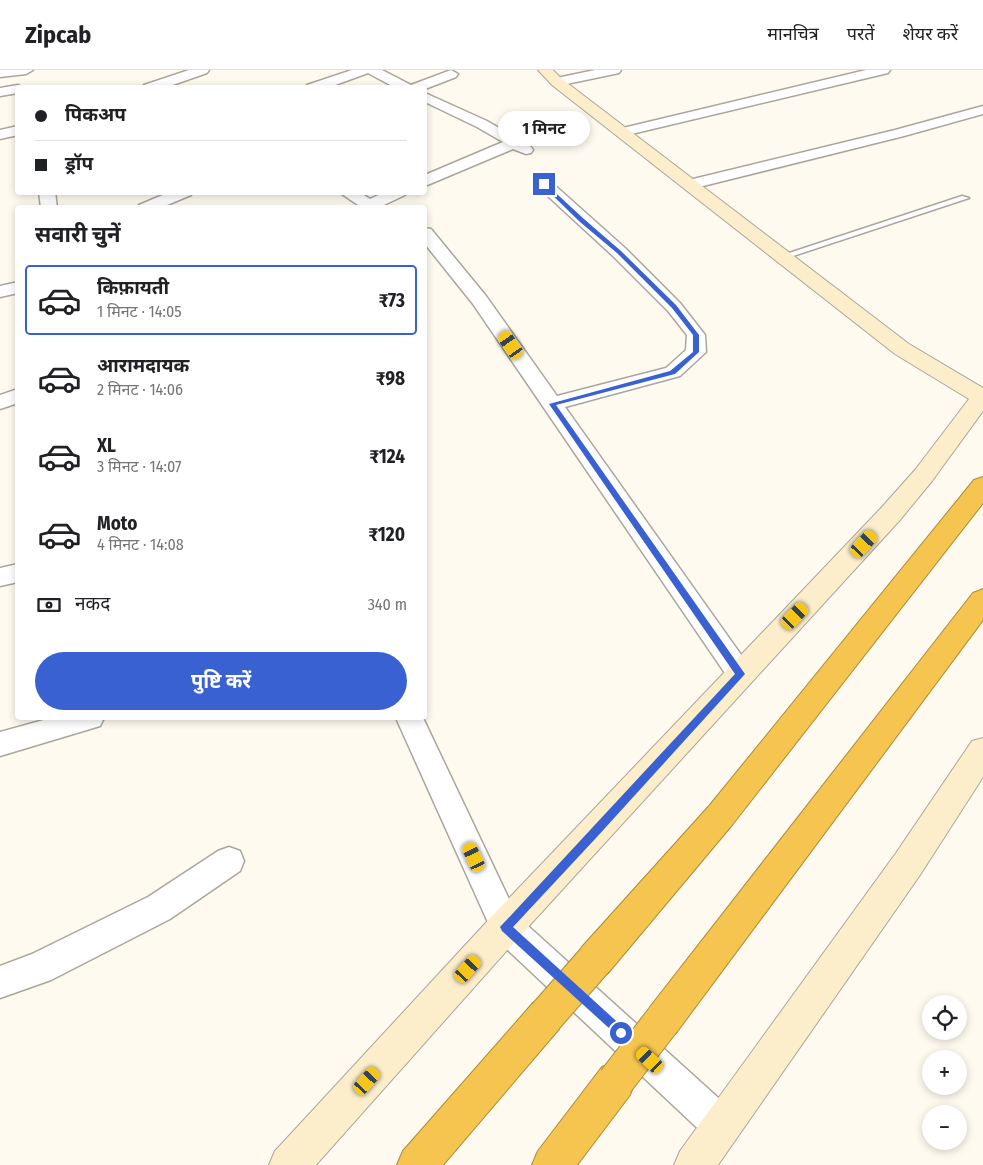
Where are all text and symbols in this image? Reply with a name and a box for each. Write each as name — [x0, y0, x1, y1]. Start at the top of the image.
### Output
text: Zipcab — [25, 21, 91, 49]
text: मानचित्र — [767, 23, 819, 45]
text: परतें — [847, 23, 875, 45]
text: शेयर करें — [903, 23, 958, 45]
text: पिकअप — [65, 103, 126, 126]
callout: 1 मिनट — [498, 112, 590, 146]
text: 1 मिनट — [522, 119, 566, 138]
text: ड्रॉप — [65, 152, 93, 175]
route end — [533, 173, 555, 195]
text: सवारी चुनें — [35, 221, 121, 248]
text: किफ़ायती — [97, 276, 169, 299]
icon: car — [37, 278, 82, 323]
text: ₹73 — [379, 289, 405, 312]
text: 1 मिनट · 14:05 — [97, 302, 182, 321]
car — [496, 328, 525, 362]
text: आरामदायक — [97, 354, 189, 377]
icon: car — [37, 356, 82, 401]
text: ₹98 — [376, 367, 405, 390]
text: 2 मिनट · 14:06 — [97, 380, 183, 399]
icon: car — [37, 434, 82, 479]
text: XL — [97, 434, 116, 457]
text: ₹124 — [369, 445, 405, 468]
text: 3 मिनट · 14:07 — [97, 457, 181, 476]
icon: car — [37, 512, 82, 557]
text: Moto — [97, 512, 137, 535]
text: ₹120 — [369, 523, 405, 546]
car — [848, 528, 879, 560]
text: 4 मिनट · 14:08 — [97, 535, 184, 554]
icon: cash — [35, 591, 63, 619]
text: नकद — [75, 592, 110, 615]
text: 340 m — [368, 595, 407, 614]
car — [779, 600, 810, 632]
button: पुष्टि करें — [35, 652, 407, 710]
car — [460, 840, 487, 874]
car — [452, 953, 483, 985]
map controls — [922, 995, 967, 1150]
button: locate — [922, 995, 967, 1040]
route start — [610, 1022, 632, 1044]
car — [633, 1044, 666, 1076]
button: + — [922, 1050, 967, 1095]
car — [351, 1065, 382, 1097]
button: − — [922, 1105, 967, 1150]

